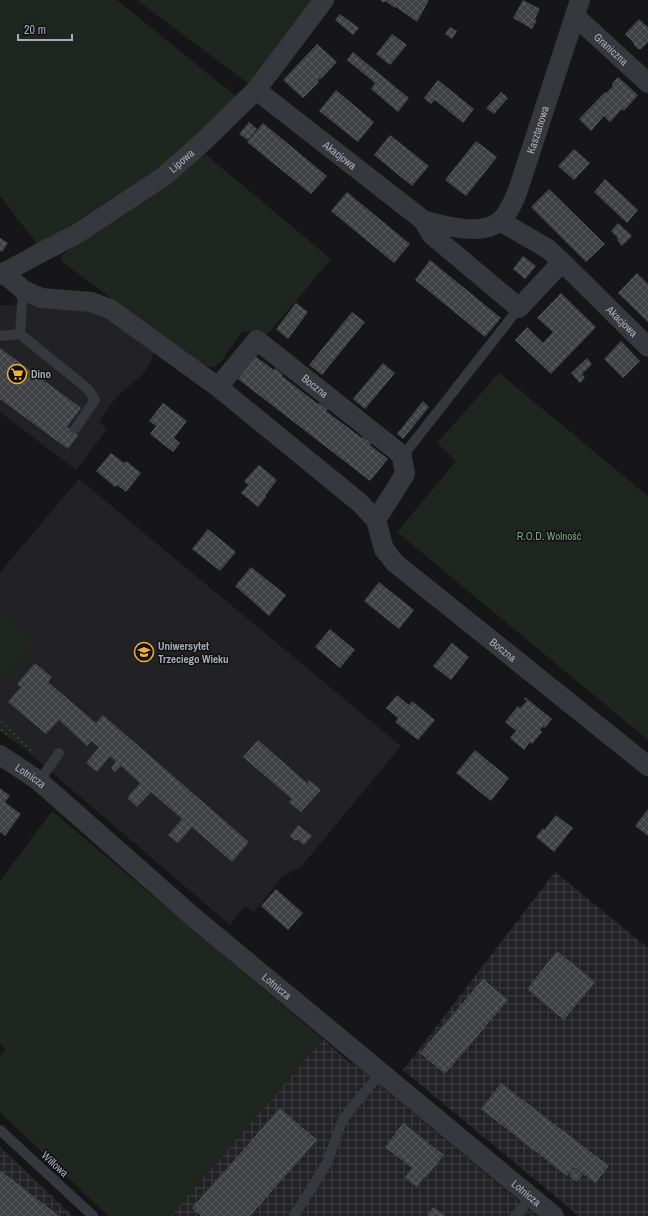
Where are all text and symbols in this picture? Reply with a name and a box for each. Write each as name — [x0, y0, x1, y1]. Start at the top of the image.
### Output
scale bar — [18, 16, 72, 42]
text: 20 m — [24, 22, 46, 38]
street label: Graniczna — [591, 30, 631, 68]
street label: Kasztanowa — [523, 104, 552, 155]
street label: Akacjowa — [319, 137, 359, 173]
street label: Lipowa — [166, 146, 197, 176]
street label: Akacjowa — [603, 302, 641, 340]
supermarket icon: Dino — [6, 363, 28, 385]
place label: Dino — [31, 367, 52, 381]
street label: Boczna — [299, 371, 331, 401]
park label: R.O.D. Wolność — [517, 529, 582, 543]
street label: Boczna — [487, 635, 519, 665]
place label: Uniwersytet Trzeciego Wieku — [158, 639, 229, 666]
school or university icon: Uniwersytet Trzeciego Wieku — [133, 641, 155, 663]
street label: Lotnicza — [13, 760, 49, 791]
street label: Lotnicza — [259, 970, 294, 1003]
street label: Willowa — [39, 1148, 71, 1180]
street label: Lotnicza — [509, 1177, 544, 1209]

